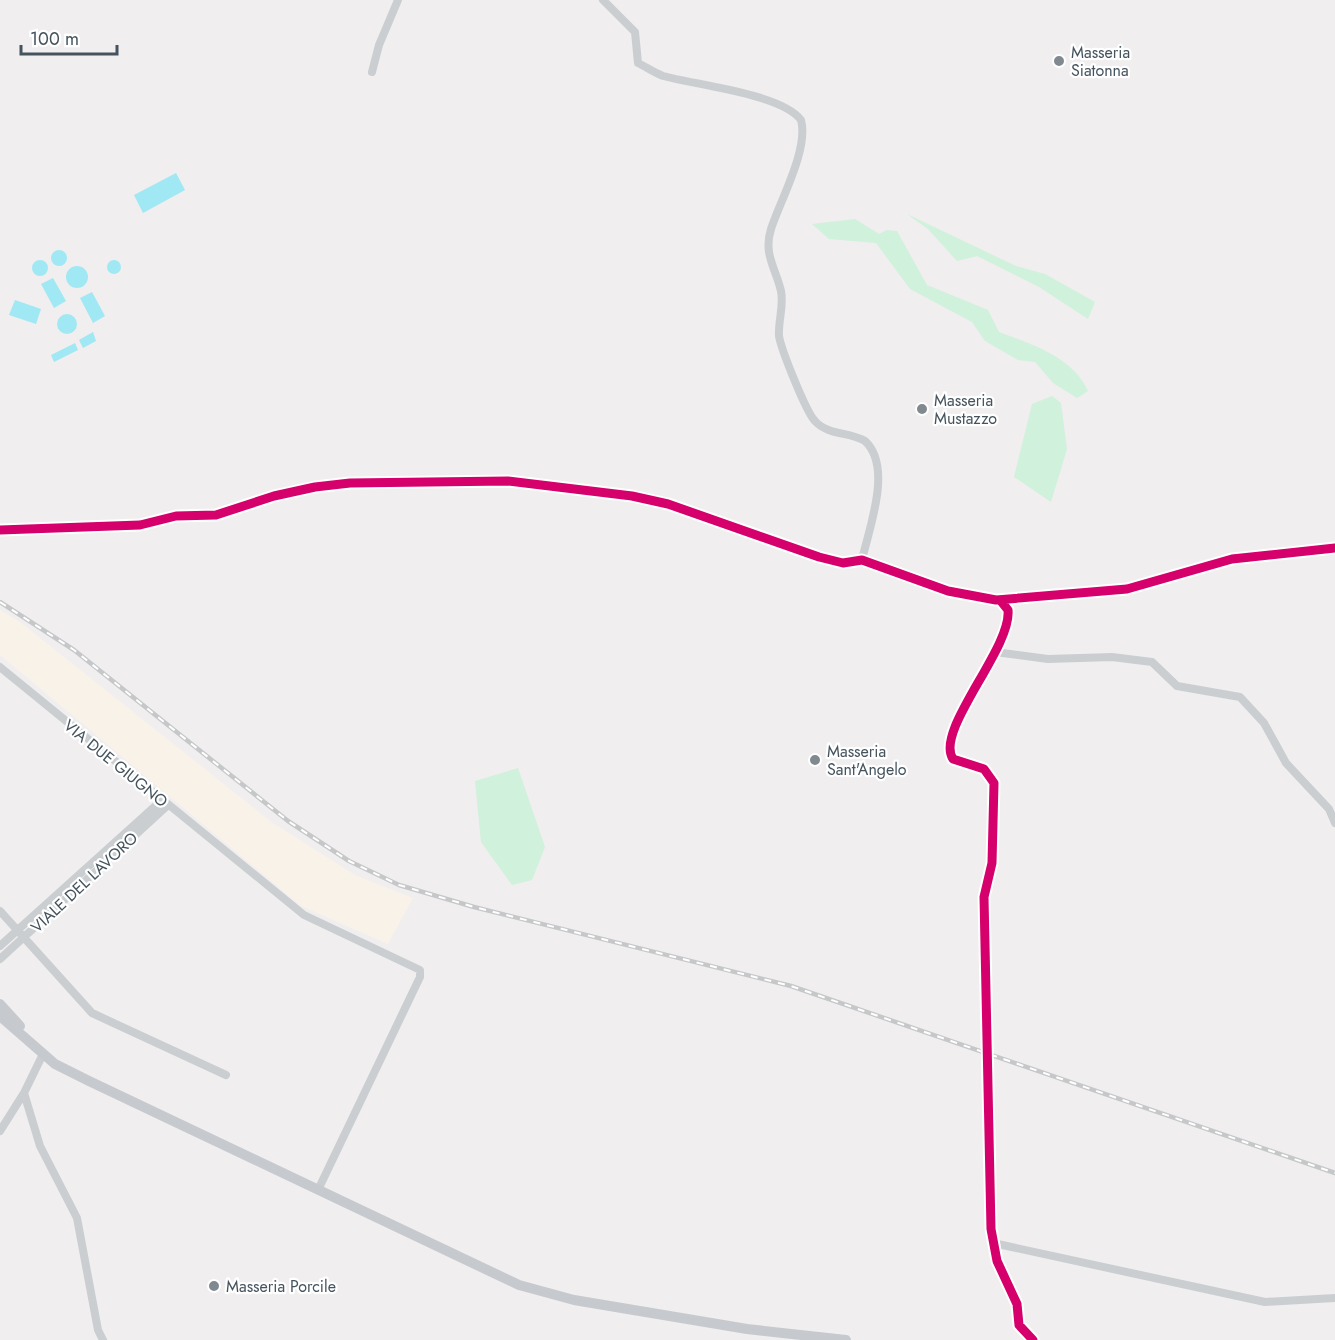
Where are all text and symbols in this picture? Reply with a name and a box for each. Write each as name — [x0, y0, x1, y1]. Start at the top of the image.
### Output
scale bar — [21, 18, 117, 56]
text: 100 m — [30, 26, 79, 52]
place label: Masseria Siatonna — [1071, 41, 1130, 82]
marker: Masseria Siatonna — [1052, 54, 1066, 68]
place label: Masseria Mustazzo — [934, 389, 997, 430]
marker: Masseria Mustazzo — [915, 402, 929, 416]
street label: VIA DUE GIUGNO — [59, 714, 173, 813]
place label: Masseria Sant'Angelo — [827, 740, 907, 781]
marker: Masseria Sant'Angelo — [808, 753, 822, 767]
street label: VIALE DEL LAVORO — [26, 827, 143, 938]
place label: Masseria Porcile — [226, 1275, 336, 1298]
marker: Masseria Porcile — [207, 1279, 221, 1293]

